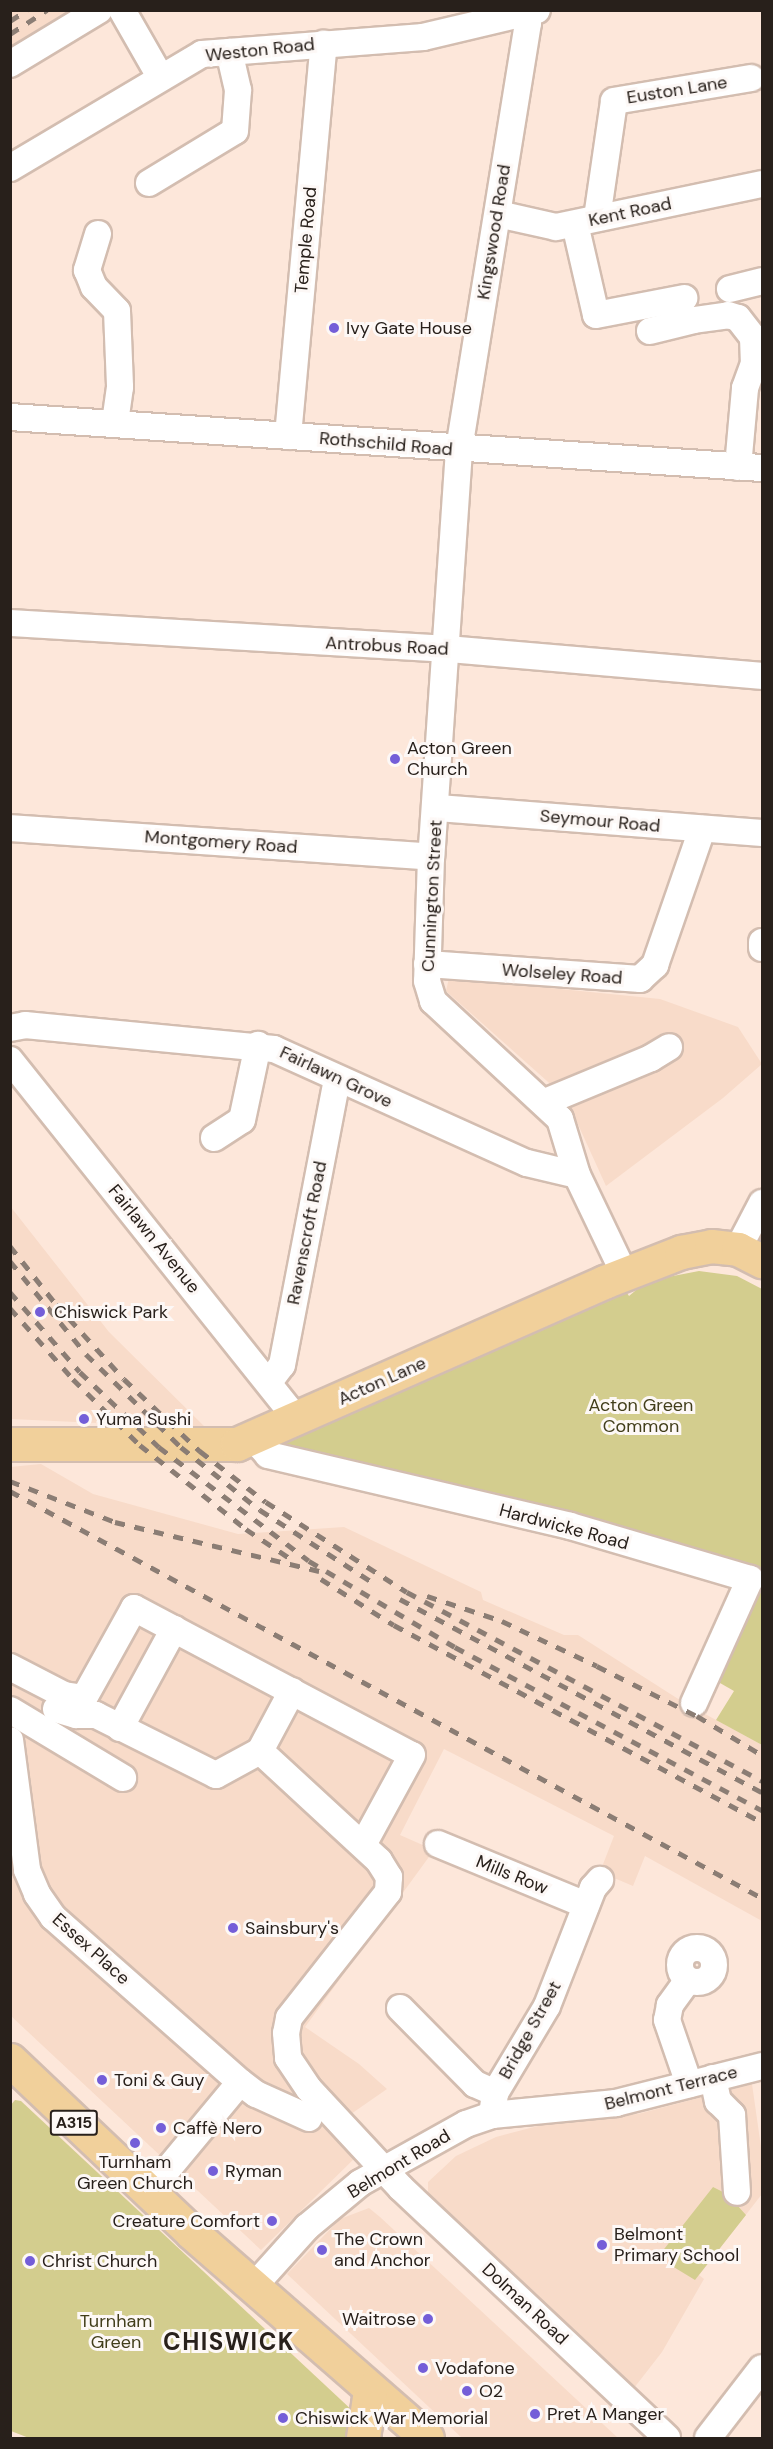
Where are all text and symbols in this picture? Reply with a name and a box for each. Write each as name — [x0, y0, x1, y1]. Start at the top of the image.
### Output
street label: Weston Road — [204, 34, 316, 66]
street label: Euston Lane — [625, 71, 729, 109]
street label: Kingswood Road — [473, 163, 515, 301]
street label: Temple Road — [291, 186, 321, 294]
street label: Kent Road — [587, 193, 673, 231]
place label: Ivy Gate House — [346, 317, 472, 339]
marker: Ivy Gate House — [327, 321, 341, 335]
street label: Rothschild Road — [318, 427, 454, 461]
street label: Antrobus Road — [325, 632, 449, 660]
place label: Acton Green Church — [407, 738, 512, 780]
marker: Acton Green Church — [388, 752, 402, 766]
street label: Seymour Road — [539, 805, 661, 837]
street label: Cunnington Street — [417, 819, 447, 973]
street label: Montgomery Road — [144, 826, 298, 858]
street label: Wolseley Road — [501, 959, 623, 989]
street label: Fairlawn Grove — [276, 1041, 396, 1113]
street label: Ravenscroft Road — [283, 1159, 331, 1307]
street label: Fairlawn Avenue — [104, 1180, 204, 1298]
place label: Chiswick Park — [54, 1301, 168, 1323]
marker: Chiswick Park — [31, 1303, 49, 1321]
street label: Acton Lane — [335, 1352, 429, 1410]
park label: Acton Green Common — [589, 1395, 693, 1438]
place label: Yuma Sushi — [96, 1408, 191, 1430]
marker: Yuma Sushi — [77, 1412, 91, 1426]
street label: Hardwicke Road — [497, 1499, 631, 1555]
street label: Mills Row — [473, 1851, 551, 1899]
street label: Essex Place — [48, 1909, 134, 1989]
place label: Sainsbury's — [245, 1917, 339, 1939]
marker: Sainsbury's — [226, 1921, 240, 1935]
street label: Bridge Street — [494, 1977, 566, 2083]
street label: Belmont Terrace — [602, 2061, 740, 2115]
place label: Toni & Guy — [114, 2069, 205, 2091]
marker: Toni & Guy — [95, 2073, 109, 2087]
road number: A315 — [48, 2110, 100, 2136]
place label: Caffè Nero — [173, 2117, 262, 2139]
marker: Caffè Nero — [154, 2121, 168, 2135]
street label: Belmont Road — [344, 2125, 454, 2203]
marker: Turnham Green Church — [128, 2136, 142, 2150]
place label: Turnham Green Church — [77, 2152, 193, 2194]
place label: Ryman — [225, 2160, 282, 2182]
marker: Ryman — [206, 2164, 220, 2178]
place label: Creature Comfort — [113, 2210, 260, 2232]
marker: Creature Comfort — [265, 2214, 279, 2228]
place label: Belmont Primary School — [614, 2224, 739, 2266]
place label: The Crown and Anchor — [334, 2229, 430, 2272]
marker: Belmont Primary School — [595, 2238, 609, 2252]
marker: The Crown and Anchor — [315, 2243, 329, 2257]
place label: Christ Church — [42, 2250, 157, 2272]
marker: Christ Church — [23, 2254, 37, 2268]
street label: Dolman Road — [477, 2259, 573, 2349]
place label: Waitrose — [342, 2308, 416, 2330]
park label: Turnham Green — [80, 2311, 152, 2354]
marker: Waitrose — [421, 2312, 435, 2326]
district label: CHISWICK — [163, 2328, 295, 2356]
place label: Vodafone — [435, 2357, 515, 2379]
marker: Vodafone — [416, 2361, 430, 2375]
place label: O2 — [479, 2380, 503, 2402]
marker: O2 — [460, 2384, 474, 2398]
place label: Pret A Manger — [547, 2403, 664, 2425]
place label: Chiswick War Memorial — [295, 2407, 488, 2429]
marker: Pret A Manger — [528, 2407, 542, 2421]
marker: Chiswick War Memorial — [276, 2411, 290, 2425]

